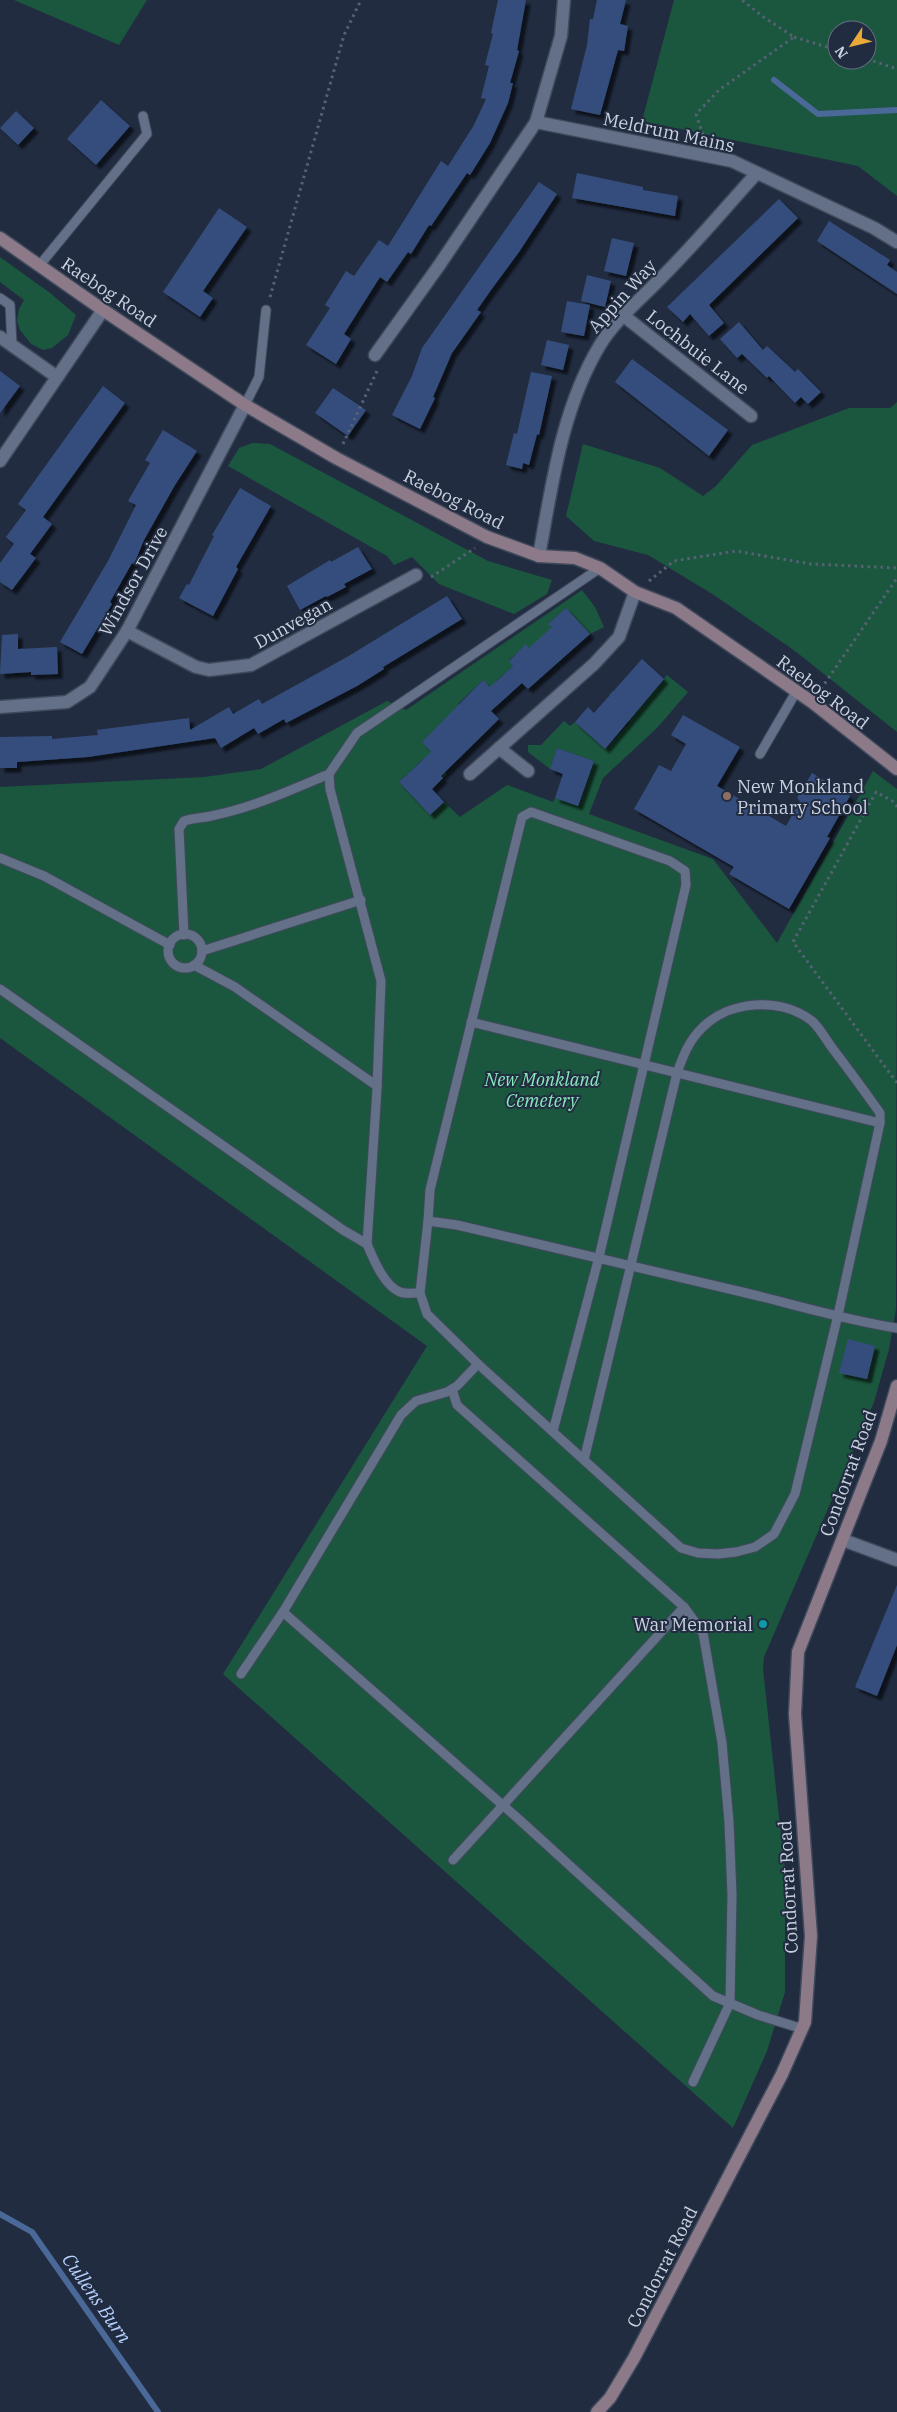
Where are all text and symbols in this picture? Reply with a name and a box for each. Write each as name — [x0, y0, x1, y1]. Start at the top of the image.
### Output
north arrow — [827, 20, 877, 70]
text: N — [831, 43, 852, 62]
street label: Meldrum Mains — [601, 107, 737, 157]
street label: Raebog Road — [57, 252, 161, 332]
street label: Appin Way — [583, 254, 661, 338]
street label: Lochbuie Lane — [642, 305, 754, 399]
street label: Raebog Road — [400, 464, 508, 534]
street label: Windsor Drive — [93, 522, 173, 640]
street label: Dunvegan — [250, 592, 336, 654]
street label: Raebog Road — [772, 650, 874, 734]
place label: New Monkland Primary School — [737, 775, 868, 819]
marker: New Monkland Primary School — [721, 790, 733, 802]
park label: New Monkland Cemetery — [484, 1068, 600, 1112]
street label: Condorrat Road — [814, 1406, 882, 1540]
place label: War Memorial — [633, 1613, 753, 1636]
marker: War Memorial — [757, 1618, 769, 1630]
street label: Condorrat Road — [773, 1820, 803, 1954]
street label: Condorrat Road — [621, 2202, 703, 2332]
water label: Cullens Burn — [57, 2248, 137, 2348]

